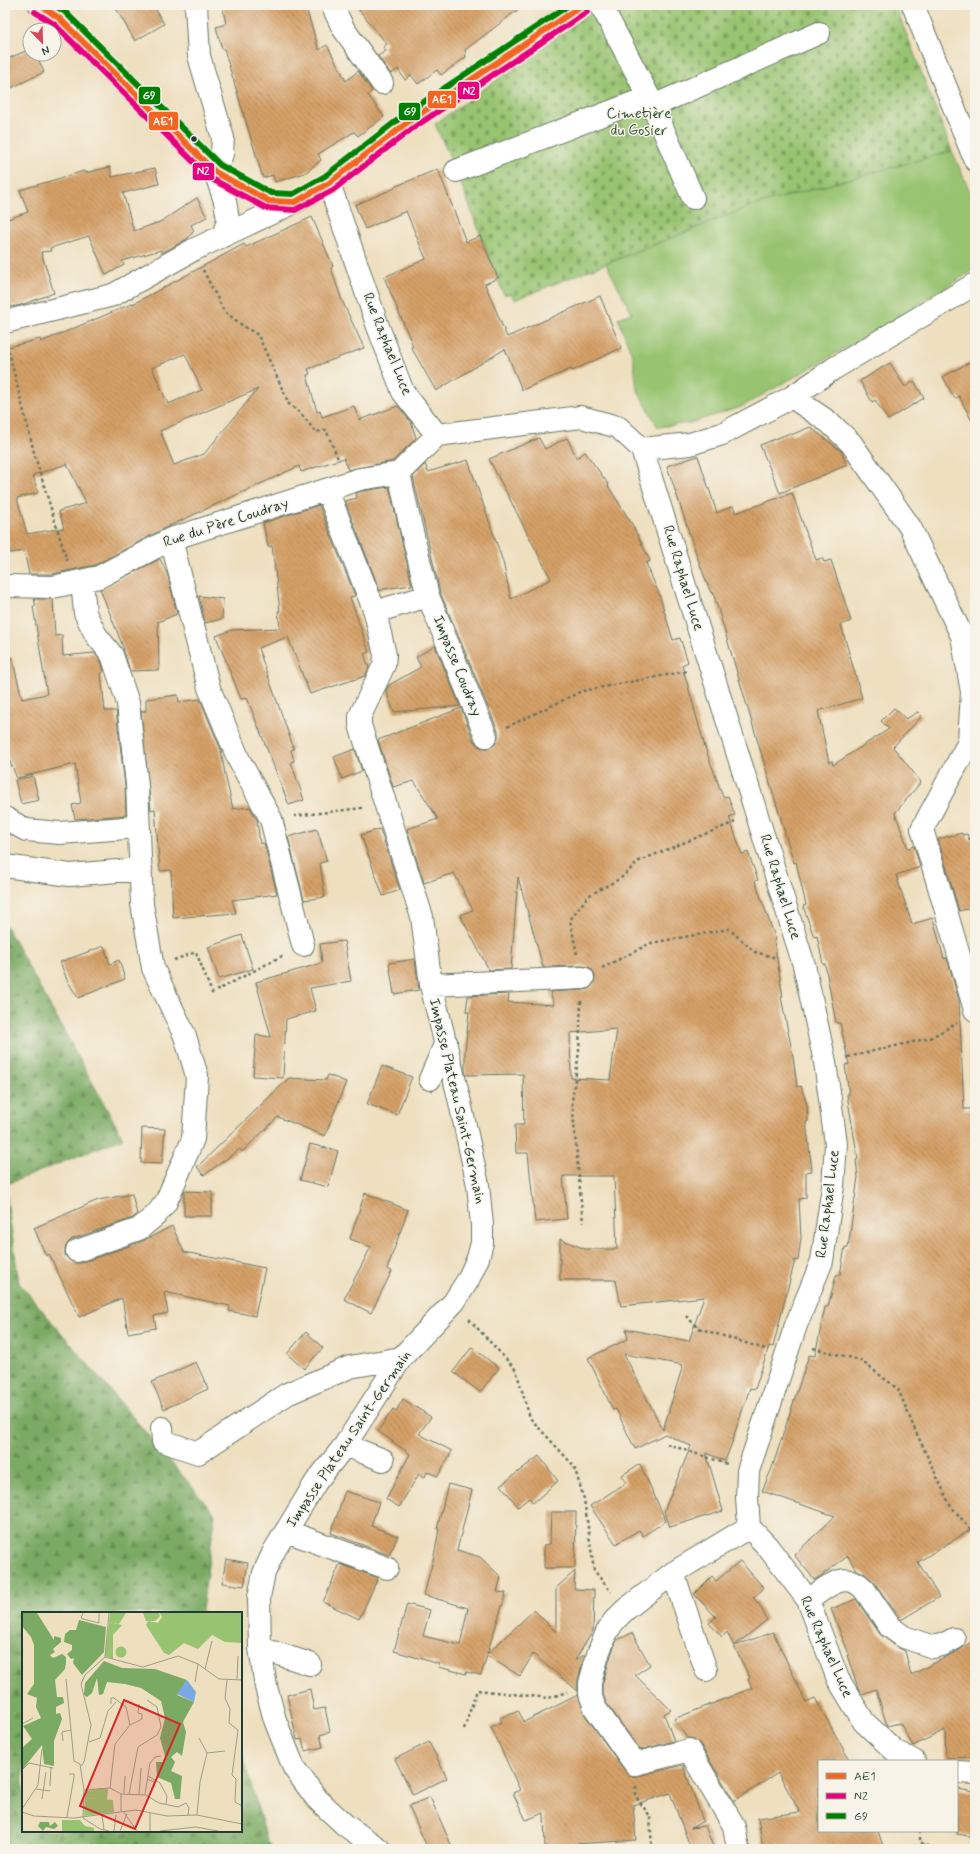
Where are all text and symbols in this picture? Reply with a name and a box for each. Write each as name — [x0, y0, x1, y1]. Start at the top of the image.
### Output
north arrow — [22, 22, 62, 62]
text: N — [39, 42, 52, 58]
line badge: N2 — [457, 81, 480, 100]
text: N2 — [463, 85, 476, 99]
line badge: G9 — [138, 86, 161, 105]
text: G9 — [143, 89, 156, 103]
line badge: AE1 — [427, 90, 457, 109]
text: AE1 — [432, 93, 452, 107]
line badge: G9 — [398, 102, 421, 121]
park label: Cimetière du Gosier — [607, 104, 671, 141]
text: G9 — [404, 105, 417, 119]
line badge: AE1 — [148, 111, 179, 131]
text: AE1 — [153, 115, 173, 129]
unlabelled marker — [189, 134, 199, 144]
line badge: N2 — [192, 162, 215, 181]
text: N2 — [197, 165, 210, 179]
street label: Rue Raphael Luce — [357, 290, 417, 398]
street label: Rue du Père Coudray — [161, 493, 292, 553]
street label: Rue Raphael Luce — [658, 523, 708, 633]
street label: Impasse Coudray — [428, 612, 487, 720]
street label: Rue Raphael Luce — [755, 832, 805, 942]
street label: Impasse Plateau Saint-Germain — [424, 996, 490, 1206]
street label: Rue Raphael Luce — [811, 1149, 845, 1259]
street label: Impasse Plateau Saint-Germain — [282, 1346, 416, 1532]
street label: Rue Raphael Luce — [795, 1593, 857, 1701]
inset map — [22, 1612, 242, 1832]
legend — [818, 1760, 958, 1832]
text: AE1 — [854, 1769, 876, 1785]
text: N2 — [854, 1789, 868, 1805]
text: G9 — [854, 1809, 868, 1825]

